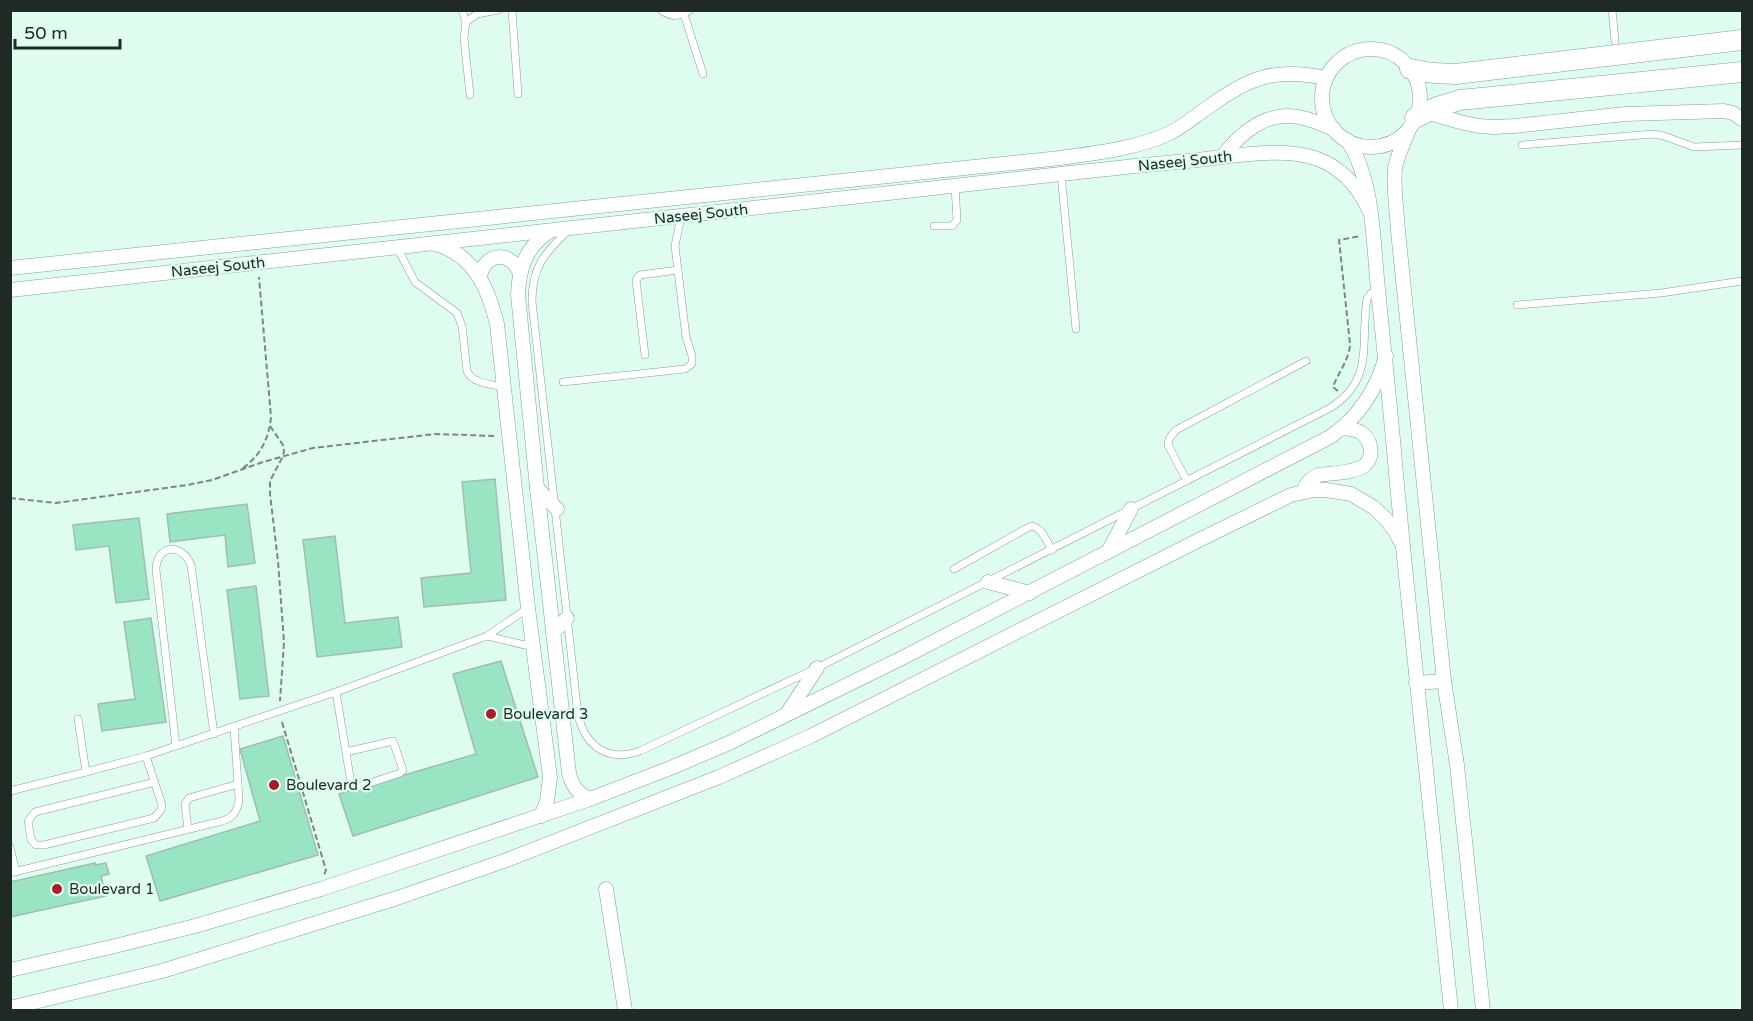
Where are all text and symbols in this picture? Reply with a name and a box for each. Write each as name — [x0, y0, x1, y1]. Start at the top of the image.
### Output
scale bar — [15, 12, 120, 50]
text: 50 m — [24, 22, 68, 44]
street label: Naseej South — [1137, 147, 1233, 175]
street label: Naseej South — [653, 200, 749, 228]
street label: Naseej South — [170, 253, 266, 281]
place label: Boulevard 3 — [503, 705, 588, 723]
marker: Boulevard 3 — [484, 707, 498, 721]
place label: Boulevard 2 — [286, 776, 371, 794]
marker: Boulevard 2 — [267, 778, 281, 792]
place label: Boulevard 1 — [69, 880, 154, 898]
marker: Boulevard 1 — [50, 882, 64, 896]

